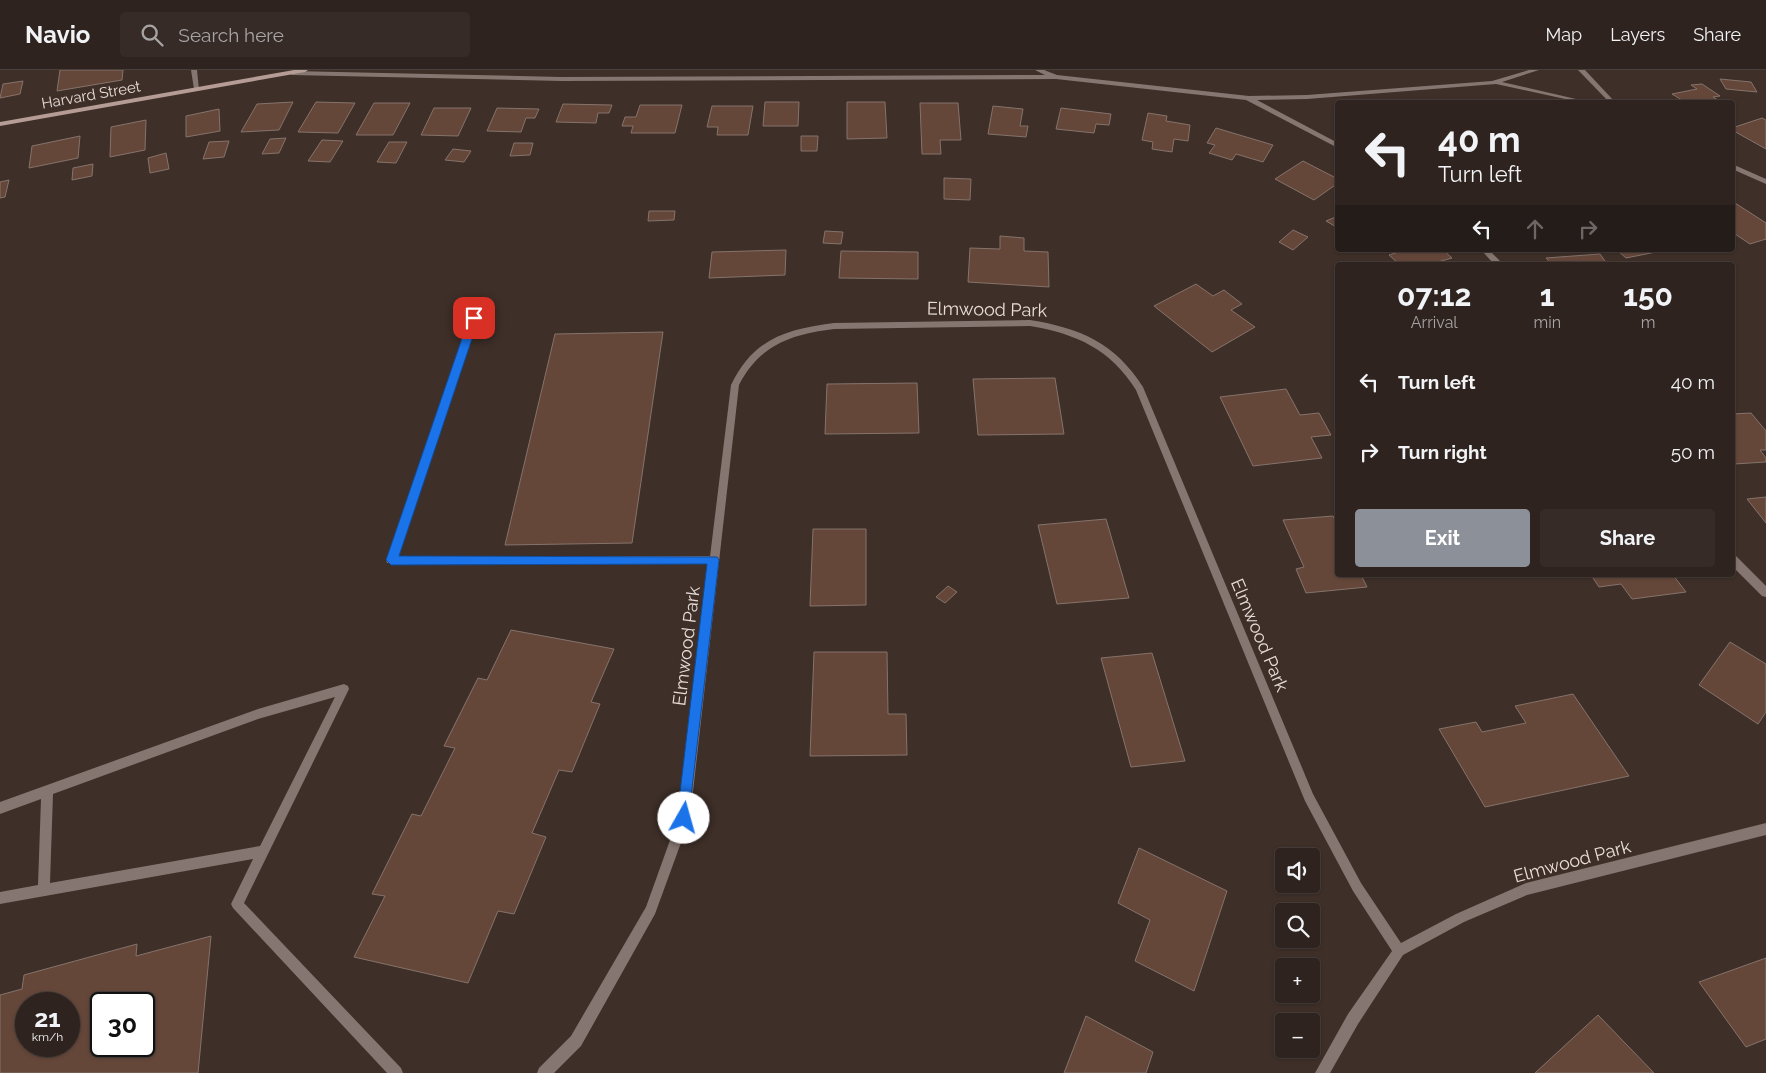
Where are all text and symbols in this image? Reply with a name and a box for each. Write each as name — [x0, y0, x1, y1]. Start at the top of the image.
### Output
search box — [120, 12, 470, 57]
text: Navio — [25, 20, 90, 49]
icon: search — [138, 21, 166, 49]
text: Search here — [178, 24, 284, 46]
text: Map — [1546, 24, 1582, 45]
text: Layers — [1610, 24, 1665, 45]
text: Share — [1693, 24, 1741, 45]
street label: Harvard Street — [40, 77, 142, 113]
text: 40 m — [1438, 119, 1520, 160]
icon: left — [1355, 120, 1420, 185]
text: Turn left — [1438, 161, 1522, 187]
icon: left — [1468, 215, 1496, 243]
icon: ahead — [1521, 215, 1549, 243]
icon: right — [1574, 215, 1602, 243]
text: 07:12 — [1397, 278, 1471, 313]
text: 1 — [1540, 278, 1555, 313]
text: 150 — [1623, 278, 1673, 313]
pin — [453, 297, 495, 339]
street label: Elmwood Park — [927, 297, 1048, 321]
icon: arrive — [460, 304, 488, 332]
text: Arrival — [1411, 313, 1458, 332]
text: min — [1534, 313, 1561, 332]
text: m — [1641, 313, 1655, 332]
icon: left — [1355, 368, 1383, 396]
text: Turn left — [1398, 371, 1475, 393]
text: 40 m — [1671, 371, 1715, 393]
icon: right — [1355, 438, 1383, 466]
text: Turn right — [1398, 441, 1487, 463]
text: 50 m — [1671, 441, 1715, 463]
button: Exit — [1355, 509, 1530, 567]
button: Share — [1540, 509, 1715, 567]
street label: Elmwood Park — [1227, 575, 1293, 695]
street label: Elmwood Park — [668, 584, 704, 707]
position arrow — [657, 791, 709, 843]
street label: Elmwood Park — [1511, 835, 1633, 887]
map controls — [1275, 848, 1320, 1058]
button: sound — [1275, 848, 1320, 893]
button: search — [1275, 903, 1320, 948]
button: + — [1275, 958, 1320, 1003]
speed limit sign: 30 — [90, 992, 155, 1057]
text: 21 — [34, 1003, 61, 1033]
button: − — [1275, 1013, 1320, 1058]
text: km/h — [32, 1030, 63, 1044]

